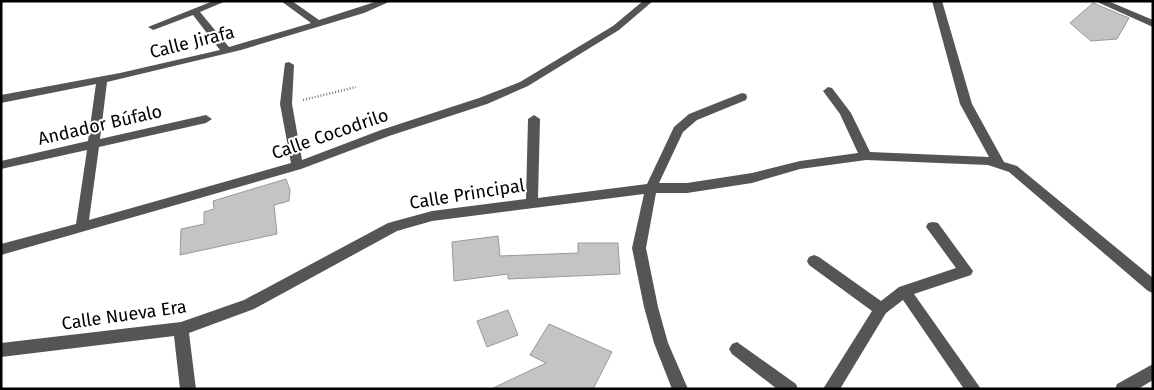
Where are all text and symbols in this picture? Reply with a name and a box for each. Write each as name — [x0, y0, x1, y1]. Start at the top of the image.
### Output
street label: Calle Jirafa — [147, 21, 237, 63]
street label: Andador Búfalo — [36, 100, 164, 150]
street label: Calle Cocodrilo — [269, 104, 391, 164]
street label: Calle Principal — [408, 174, 526, 214]
street label: Calle Nueva Era — [60, 295, 188, 335]

